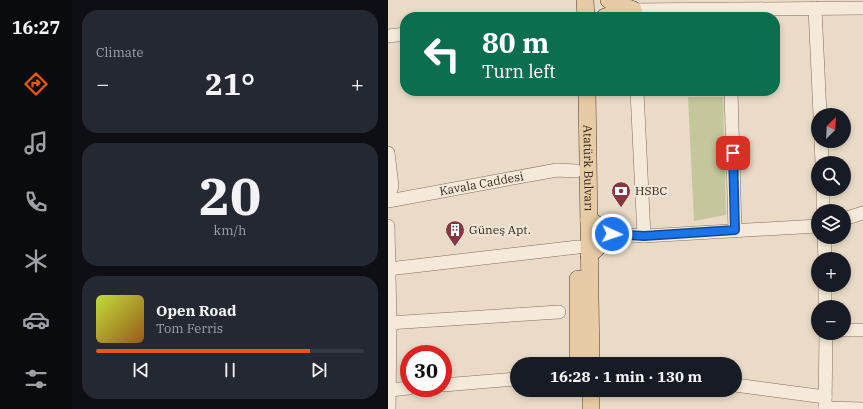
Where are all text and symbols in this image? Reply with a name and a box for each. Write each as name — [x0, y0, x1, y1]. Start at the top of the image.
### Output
text: 16:27 — [12, 16, 60, 39]
text: 80 m — [482, 24, 549, 61]
icon: left — [416, 28, 468, 80]
text: Climate — [96, 44, 143, 61]
text: Turn left — [482, 60, 556, 83]
text: 21° — [205, 64, 255, 103]
text: − — [96, 69, 109, 98]
text: + — [351, 69, 364, 98]
icon: directions — [22, 70, 50, 98]
north arrow — [811, 108, 851, 148]
map controls — [811, 108, 851, 340]
street label: Atatürk Bulvarı — [580, 125, 597, 212]
icon: music — [22, 129, 50, 157]
pin — [716, 136, 750, 170]
icon: arrive — [722, 142, 744, 164]
button: search — [811, 156, 851, 196]
text: 20 — [199, 162, 261, 229]
street label: Kavala Caddesi — [438, 168, 525, 198]
bank icon: HSBC — [610, 180, 632, 208]
place label: HSBC — [635, 183, 668, 198]
icon: phone — [22, 188, 50, 216]
button: layers — [811, 204, 851, 244]
position arrow — [591, 213, 633, 255]
building icon: Güneş Apt. — [444, 219, 466, 247]
text: km/h — [214, 222, 246, 239]
place label: Güneş Apt. — [469, 222, 531, 237]
icon: climate — [22, 247, 50, 275]
button: + — [811, 252, 851, 292]
button: − — [811, 300, 851, 340]
text: Open Road — [156, 301, 236, 320]
icon: car — [22, 306, 50, 334]
text: Tom Ferris — [156, 320, 223, 337]
speed limit sign: 30 — [400, 345, 452, 397]
icon: previous — [130, 359, 152, 381]
icon: pause — [219, 359, 241, 381]
icon: next — [308, 359, 330, 381]
icon: filters — [22, 365, 50, 393]
text: 16:28 · 1 min · 130 m — [550, 367, 702, 386]

